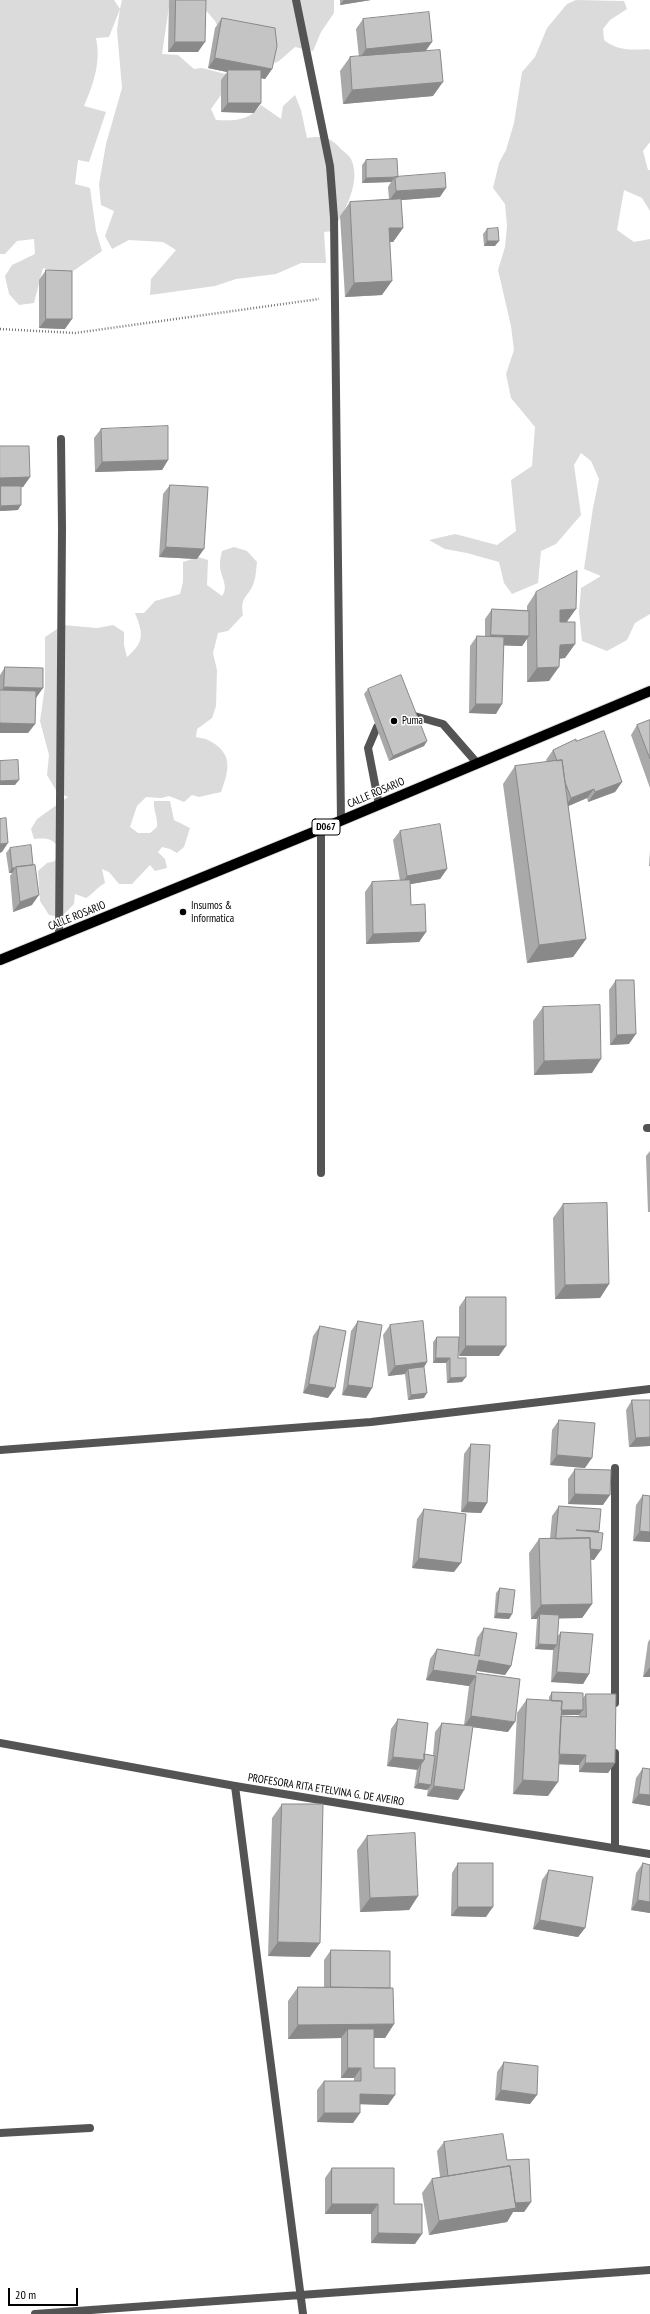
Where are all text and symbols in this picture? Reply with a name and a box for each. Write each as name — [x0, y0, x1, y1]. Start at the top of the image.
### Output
place label: Puma — [402, 714, 423, 728]
marker: Puma — [389, 716, 399, 726]
street label: CALLE ROSARIO — [345, 775, 407, 811]
road number: D067 — [312, 819, 340, 835]
street label: CALLE ROSARIO — [46, 898, 108, 934]
place label: Insumos & Informatica — [191, 899, 234, 925]
marker: Insumos & Informatica — [178, 907, 188, 917]
street label: PROFESORA RITA ETELVINA G. DE AVEIRO — [247, 1771, 405, 1809]
scale bar — [10, 2280, 80, 2306]
text: 20 m — [15, 2287, 36, 2302]

